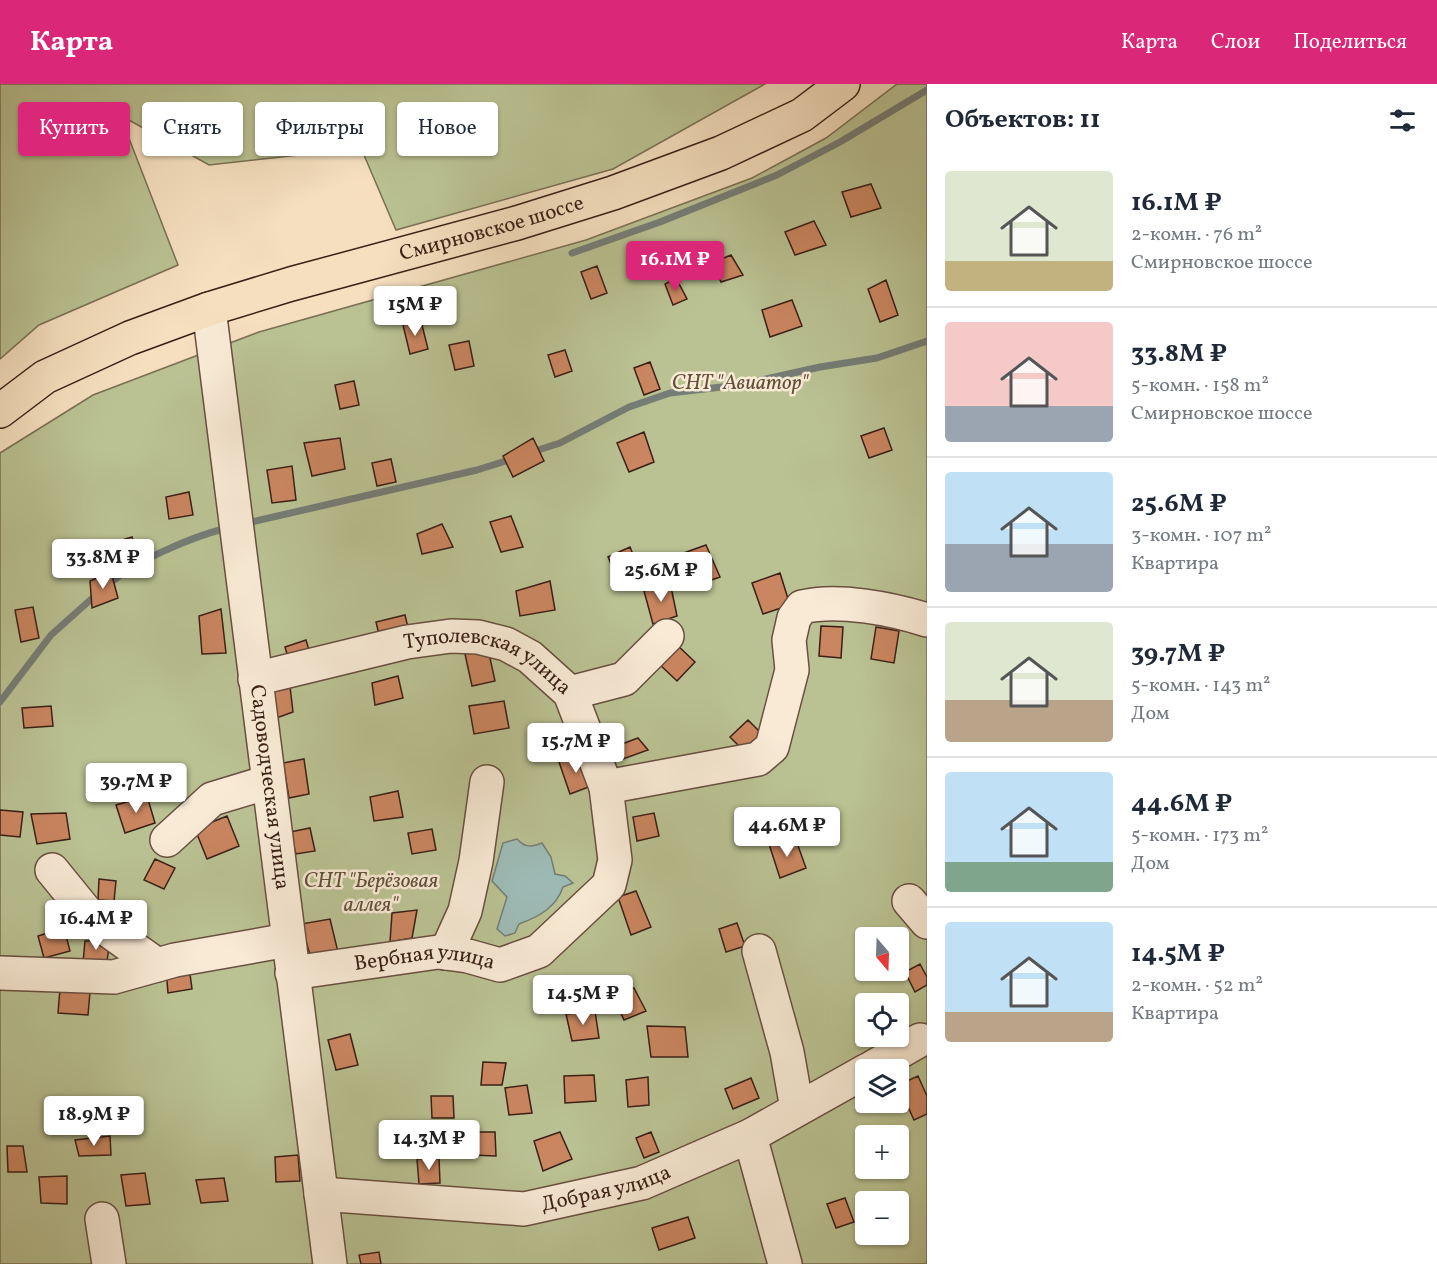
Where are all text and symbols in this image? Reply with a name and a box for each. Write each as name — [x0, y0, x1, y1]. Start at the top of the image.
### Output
text: Карта — [30, 23, 113, 62]
text: Карта — [1121, 28, 1178, 57]
text: Слои — [1211, 28, 1260, 57]
text: Поделиться — [1293, 28, 1407, 57]
chip: Купить — [18, 102, 130, 156]
chip: Снять — [142, 102, 243, 156]
chip: Фильтры — [255, 102, 385, 156]
chip: Новое — [397, 102, 498, 156]
text: Объектов: 11 — [945, 102, 1100, 138]
icon: filters — [1386, 104, 1419, 137]
text: 16.1M ₽ — [1131, 185, 1222, 221]
street label: Смирновское шоссе — [396, 188, 588, 269]
icon: home — [993, 195, 1065, 267]
text: 2-комн. · 76 m² — [1131, 221, 1262, 249]
pin: 16.1M ₽ — [620, 241, 730, 292]
text: 16.1M ₽ — [640, 246, 710, 274]
text: Смирновское шоссе — [1131, 249, 1312, 277]
pin: 15M ₽ — [373, 286, 457, 337]
text: 15M ₽ — [388, 291, 442, 319]
text: 33.8M ₽ — [1131, 336, 1227, 372]
icon: home — [993, 346, 1065, 418]
park label: СНТ "Авиатор" — [672, 369, 809, 398]
text: 5-комн. · 158 m² — [1131, 372, 1269, 400]
text: Смирновское шоссе — [1131, 400, 1312, 428]
text: 25.6M ₽ — [1131, 486, 1227, 522]
icon: home — [993, 496, 1065, 568]
text: 3-комн. · 107 m² — [1131, 522, 1271, 550]
pin: 33.8M ₽ — [48, 539, 158, 590]
text: 33.8M ₽ — [66, 544, 140, 572]
text: Квартира — [1131, 550, 1219, 578]
pin: 25.6M ₽ — [606, 552, 716, 603]
text: 25.6M ₽ — [624, 557, 698, 585]
street label: Туполевская улица — [402, 621, 578, 702]
text: 39.7M ₽ — [1131, 636, 1225, 672]
icon: home — [993, 646, 1065, 718]
text: 5-комн. · 143 m² — [1131, 672, 1270, 700]
street label: Садоводческая улица — [242, 683, 297, 891]
text: Дом — [1131, 700, 1170, 728]
pin: 15.7M ₽ — [521, 723, 631, 774]
text: 15.7M ₽ — [541, 728, 611, 756]
pin: 39.7M ₽ — [81, 763, 191, 814]
text: 39.7M ₽ — [100, 768, 172, 796]
text: 44.6M ₽ — [1131, 786, 1232, 822]
icon: home — [993, 796, 1065, 868]
pin: 44.6M ₽ — [732, 807, 842, 858]
text: 44.6M ₽ — [748, 812, 826, 840]
text: 5-комн. · 173 m² — [1131, 822, 1268, 850]
text: Дом — [1131, 850, 1170, 878]
park label: СНТ "Берёзовая аллея" — [304, 867, 438, 920]
pin: 16.4M ₽ — [41, 900, 151, 951]
text: 16.4M ₽ — [59, 905, 133, 933]
north arrow — [855, 927, 909, 981]
map controls — [855, 927, 909, 1245]
text: 14.5M ₽ — [1131, 936, 1225, 972]
street label: Вербная улица — [352, 938, 498, 978]
icon: home — [993, 946, 1065, 1018]
text: 2-комн. · 52 m² — [1131, 972, 1263, 1000]
pin: 14.5M ₽ — [528, 975, 638, 1026]
text: 14.5M ₽ — [547, 980, 619, 1008]
button: locate — [855, 993, 909, 1047]
text: Квартира — [1131, 1000, 1219, 1028]
button: layers — [855, 1059, 909, 1113]
pin: 18.9M ₽ — [39, 1096, 149, 1147]
text: 18.9M ₽ — [58, 1101, 130, 1129]
pin: 14.3M ₽ — [374, 1120, 484, 1171]
text: 14.3M ₽ — [393, 1125, 465, 1153]
button: + — [855, 1125, 909, 1179]
street label: Добрая улица — [538, 1158, 675, 1219]
button: − — [855, 1191, 909, 1245]

